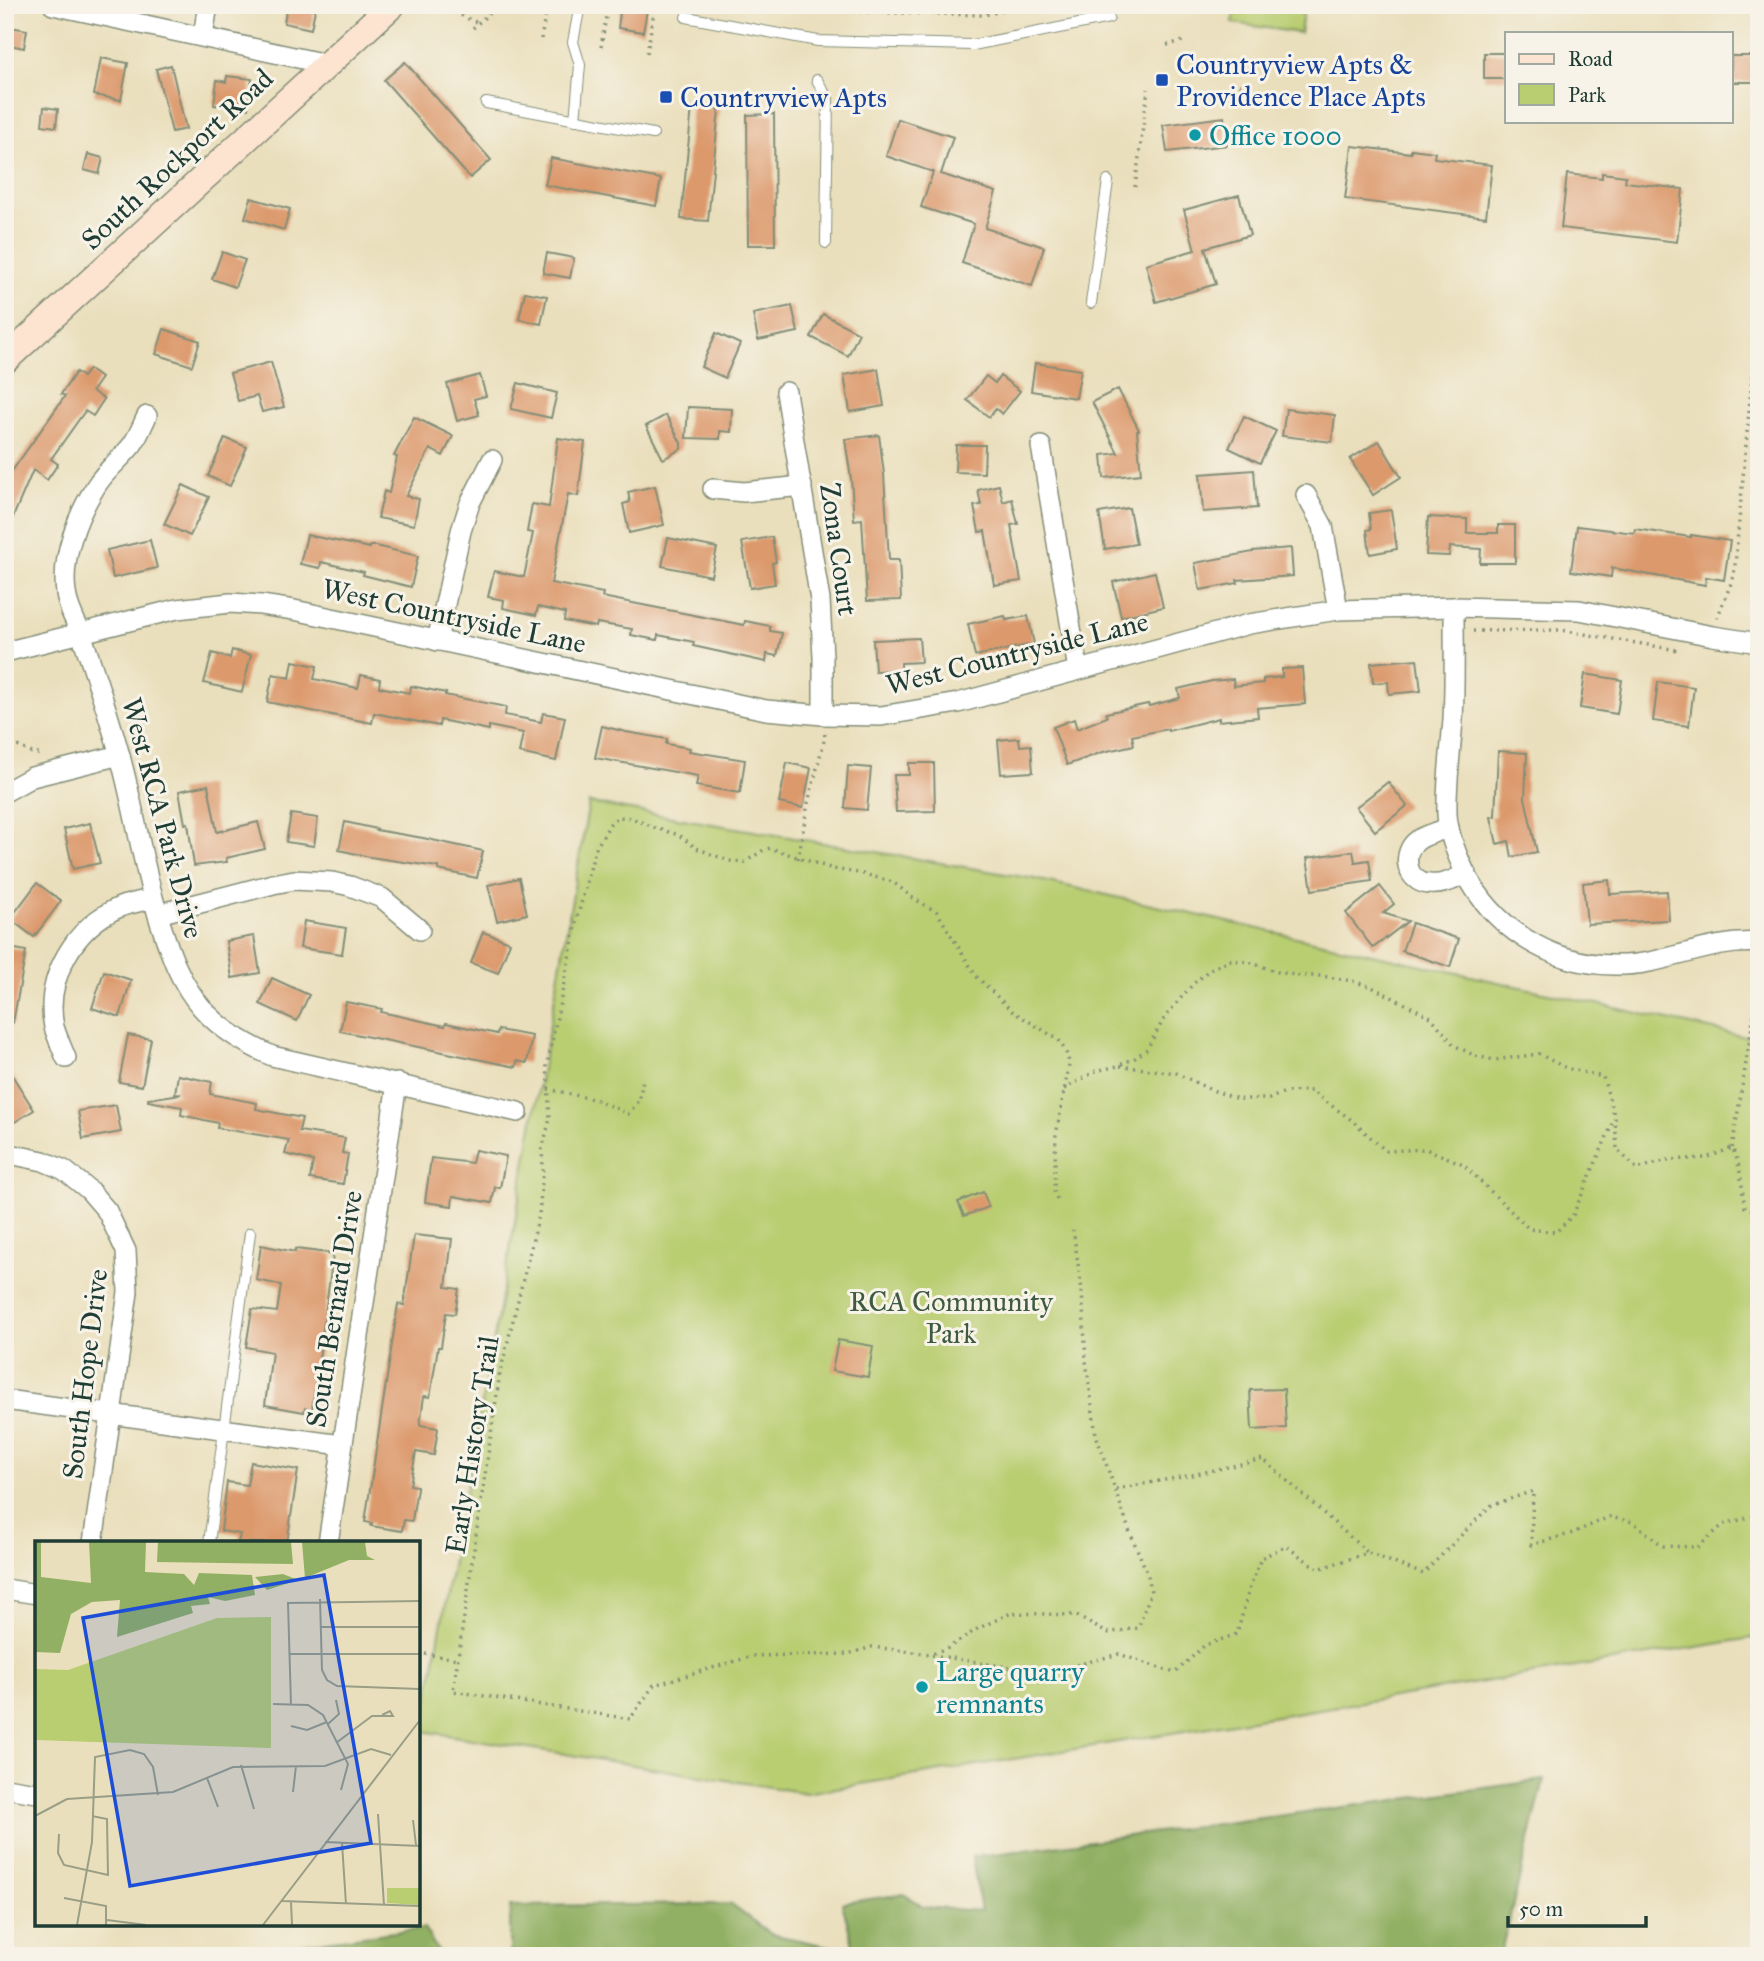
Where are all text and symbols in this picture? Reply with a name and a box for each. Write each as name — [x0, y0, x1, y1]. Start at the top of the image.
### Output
legend — [1505, 32, 1732, 122]
text: Road — [1568, 46, 1613, 72]
place label: Countryview Apts & Providence Place Apts — [1176, 47, 1426, 114]
street label: South Rockport Road — [74, 61, 280, 257]
marker: Countryview Apts & Providence Place Apts — [1154, 72, 1170, 88]
place label: Countryview Apts — [680, 80, 887, 115]
text: Park — [1568, 82, 1606, 108]
marker: Countryview Apts — [658, 89, 674, 105]
place label: Office 1000 — [1209, 118, 1342, 153]
marker: Office 1000 — [1187, 127, 1203, 143]
street label: Zona Court — [812, 480, 866, 618]
street label: West Countryside Lane — [319, 571, 589, 661]
street label: West Countryside Lane — [882, 603, 1152, 703]
street label: West RCA Park Drive — [114, 694, 212, 942]
street label: South Bernard Drive — [298, 1188, 370, 1430]
street label: South Hope Drive — [55, 1267, 115, 1481]
park label: RCA Community Park — [849, 1284, 1054, 1351]
street label: Early History Trail — [437, 1333, 507, 1557]
inset map — [35, 1541, 420, 1926]
place label: Large quarry remnants — [936, 1654, 1085, 1721]
marker: Large quarry remnants — [914, 1679, 930, 1695]
scale bar — [1508, 1884, 1647, 1928]
text: 50 m — [1519, 1896, 1564, 1922]

